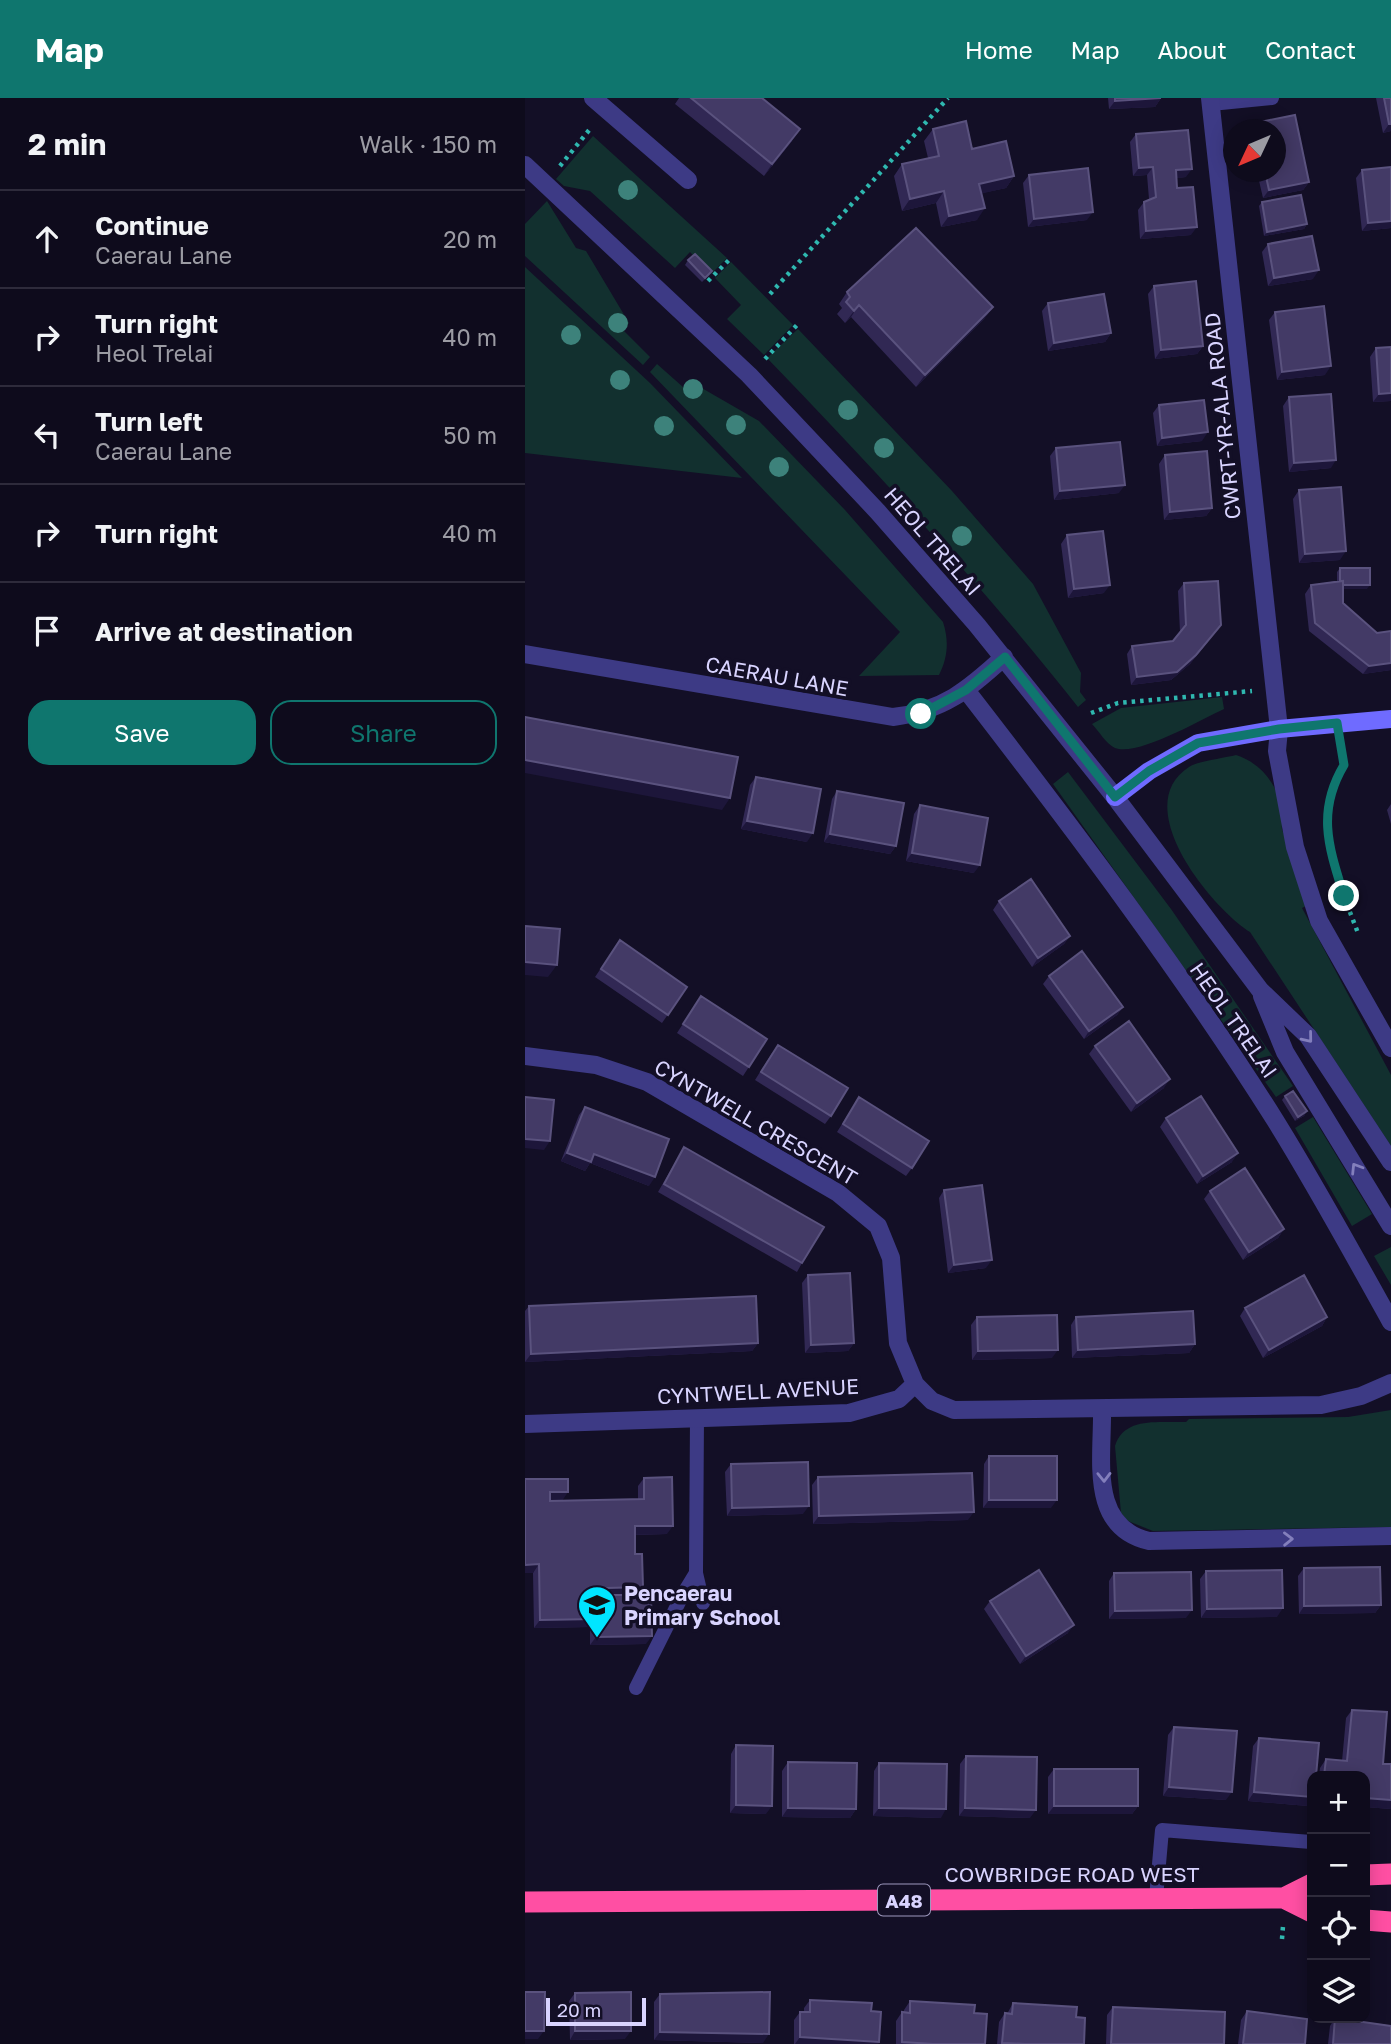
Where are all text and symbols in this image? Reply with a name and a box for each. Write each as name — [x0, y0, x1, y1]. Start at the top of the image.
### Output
text: Map — [35, 30, 104, 69]
text: Home — [965, 35, 1033, 64]
text: Map — [1071, 35, 1120, 64]
text: About — [1158, 35, 1227, 64]
text: Contact — [1265, 35, 1356, 64]
north arrow — [1223, 119, 1286, 182]
text: 2 min — [28, 126, 106, 162]
text: Walk · 150 m — [359, 130, 497, 158]
text: Continue — [95, 210, 209, 241]
icon: ahead — [28, 220, 66, 258]
text: 20 m — [443, 225, 497, 253]
text: Caerau Lane — [95, 241, 232, 269]
text: Turn right — [95, 308, 218, 339]
street label: CWRT-YR-ALA ROAD — [1198, 311, 1246, 521]
icon: right — [28, 318, 66, 356]
text: 40 m — [443, 323, 497, 351]
text: Heol Trelai — [95, 339, 214, 367]
text: Turn left — [95, 406, 203, 437]
icon: left — [28, 416, 66, 454]
text: 50 m — [443, 421, 497, 449]
text: Caerau Lane — [95, 437, 232, 465]
street label: HEOL TRELAI — [879, 482, 987, 600]
icon: right — [28, 514, 66, 552]
text: Turn right — [95, 518, 218, 549]
text: 40 m — [443, 519, 497, 547]
icon: arrive — [28, 612, 66, 650]
text: Arrive at destination — [95, 616, 353, 647]
street label: CAERAU LANE — [704, 651, 850, 701]
route start — [905, 698, 936, 729]
button: Save — [28, 700, 256, 765]
button: Share — [270, 700, 497, 765]
route end — [1328, 880, 1359, 911]
street label: HEOL TRELAI — [1185, 957, 1283, 1083]
one-way arrow — [1300, 1029, 1312, 1042]
street label: CYNTWELL CRESCENT — [650, 1053, 862, 1191]
one-way arrow — [1351, 1163, 1364, 1176]
street label: CYNTWELL AVENUE — [656, 1373, 860, 1409]
one-way arrow — [1096, 1472, 1111, 1483]
one-way arrow — [1283, 1531, 1294, 1547]
place label: Pencaerau Primary School — [624, 1580, 780, 1630]
school or university icon: Pencaerau Primary School — [576, 1584, 618, 1639]
map controls — [1307, 1771, 1370, 2023]
button: + — [1307, 1771, 1370, 1834]
button: − — [1307, 1834, 1370, 1897]
street label: COWBRIDGE ROAD WEST — [945, 1861, 1199, 1887]
road number: A48 — [878, 1884, 930, 1916]
button: locate — [1307, 1897, 1370, 1960]
button: layers — [1307, 1960, 1370, 2023]
scale bar — [546, 1995, 646, 2027]
text: 20 m — [557, 1998, 601, 2021]

